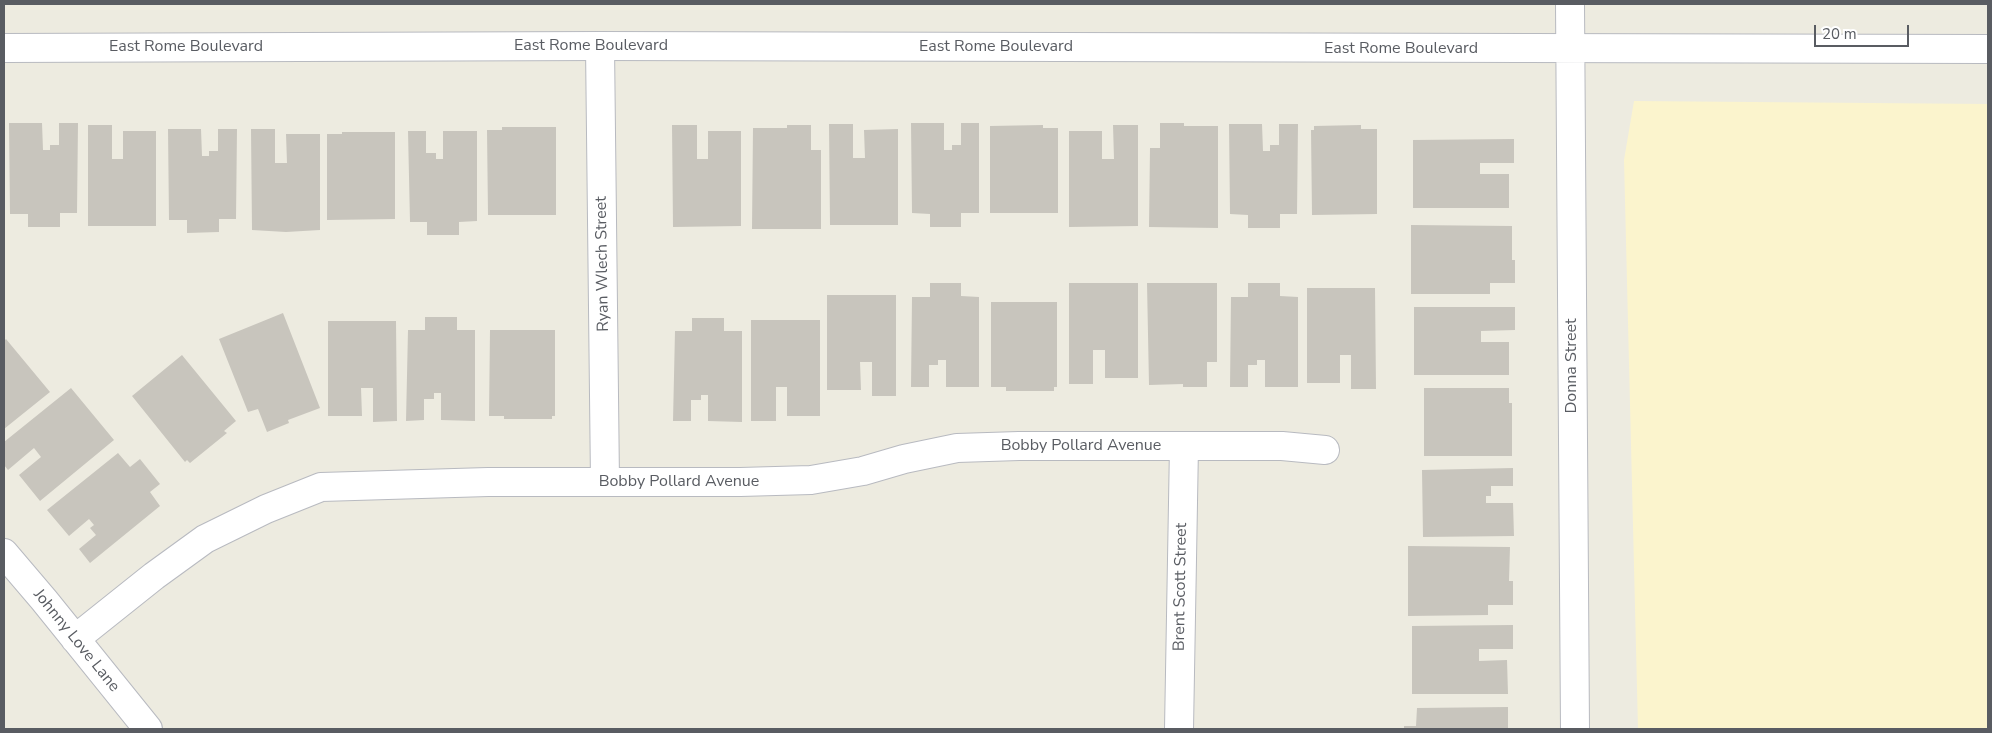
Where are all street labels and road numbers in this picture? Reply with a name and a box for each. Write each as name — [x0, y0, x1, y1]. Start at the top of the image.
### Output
street label: East Rome Boulevard — [514, 36, 668, 56]
street label: East Rome Boulevard — [109, 37, 263, 57]
street label: East Rome Boulevard — [919, 37, 1073, 57]
street label: East Rome Boulevard — [1324, 39, 1478, 59]
street label: Ryan Wlech Street — [592, 196, 614, 332]
street label: Donna Street — [1562, 318, 1582, 414]
street label: Bobby Pollard Avenue — [1001, 436, 1161, 456]
street label: Bobby Pollard Avenue — [599, 472, 759, 492]
street label: Brent Scott Street — [1170, 523, 1192, 651]
street label: Johnny Love Lane — [29, 586, 123, 696]

